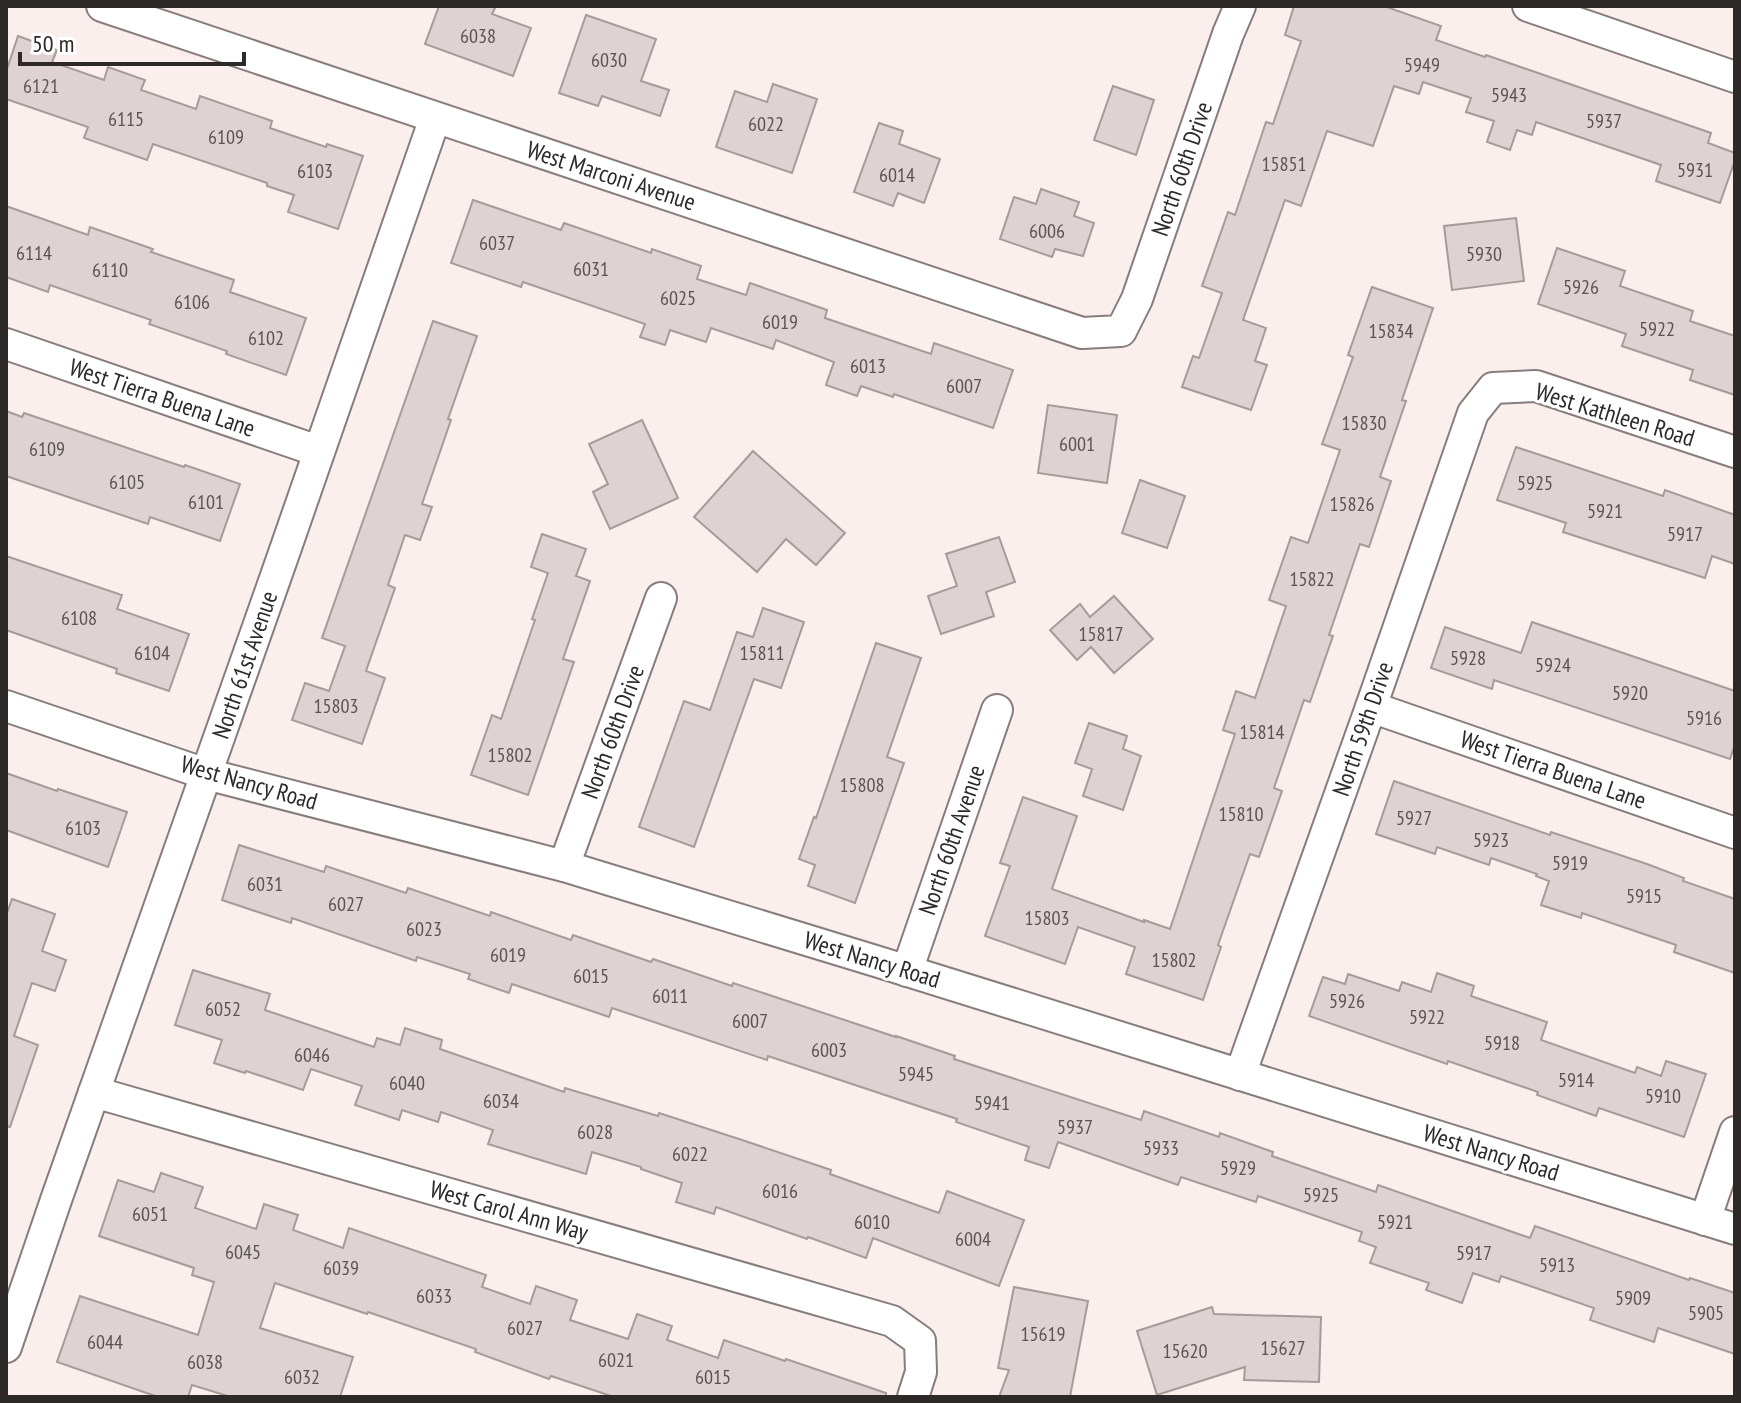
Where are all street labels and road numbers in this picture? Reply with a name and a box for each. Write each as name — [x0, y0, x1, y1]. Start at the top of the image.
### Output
street label: North 60th Drive — [1144, 98, 1219, 240]
street label: West Marconi Avenue — [523, 134, 700, 217]
street label: West Tierra Buena Lane — [65, 351, 259, 444]
street label: West Kathleen Road — [1532, 376, 1699, 453]
street label: North 61st Avenue — [205, 587, 284, 743]
street label: North 59th Drive — [1325, 658, 1400, 800]
street label: North 60th Drive — [574, 661, 651, 803]
street label: West Tierra Buena Lane — [1456, 723, 1650, 816]
street label: West Nancy Road — [177, 748, 321, 817]
street label: North 60th Avenue — [911, 761, 992, 919]
street label: West Nancy Road — [800, 924, 944, 995]
street label: West Nancy Road — [1419, 1117, 1563, 1188]
street label: West Carol Ann Way — [426, 1173, 592, 1248]

